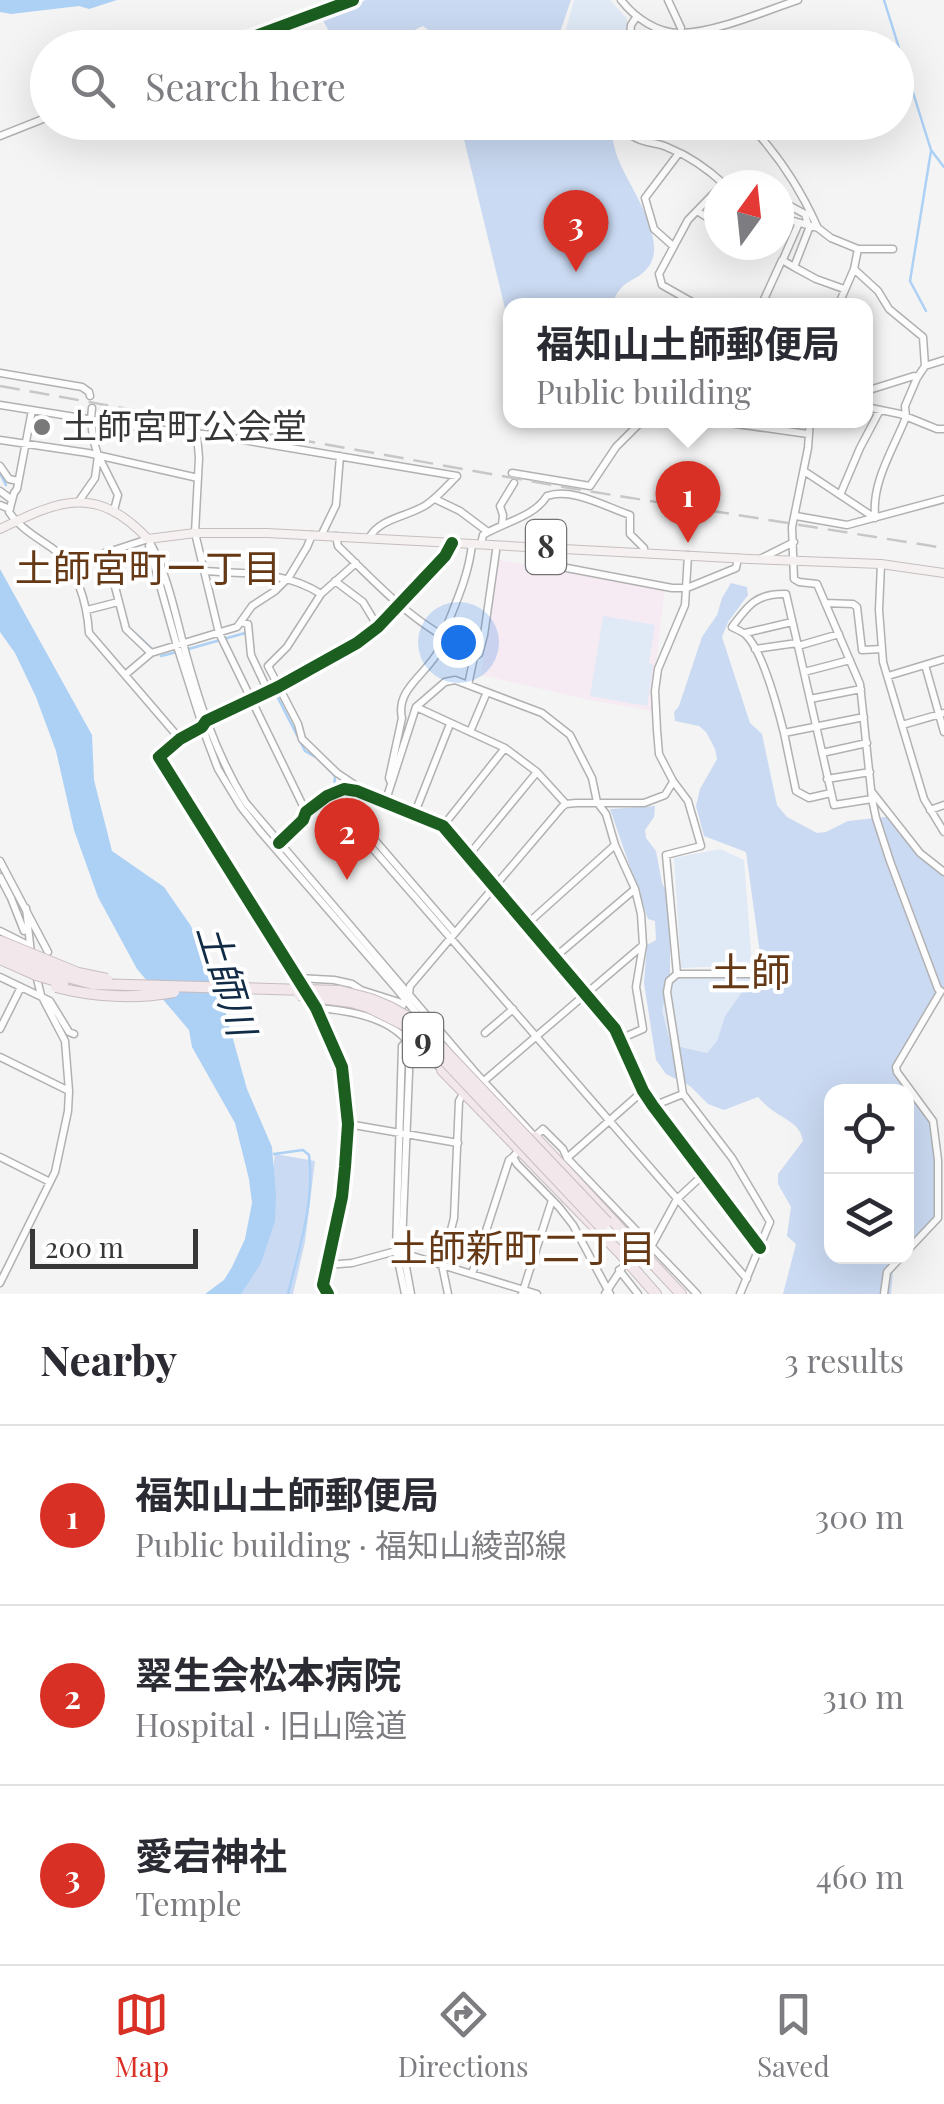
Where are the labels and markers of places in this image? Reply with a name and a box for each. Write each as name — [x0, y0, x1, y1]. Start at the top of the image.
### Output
pin: 3 — [544, 190, 608, 272]
place label: 土師宮町公会堂 — [62, 401, 307, 448]
marker: 土師宮町公会堂 — [31, 416, 53, 438]
pin: 1 — [656, 460, 720, 543]
pin: 2 — [314, 798, 380, 880]

